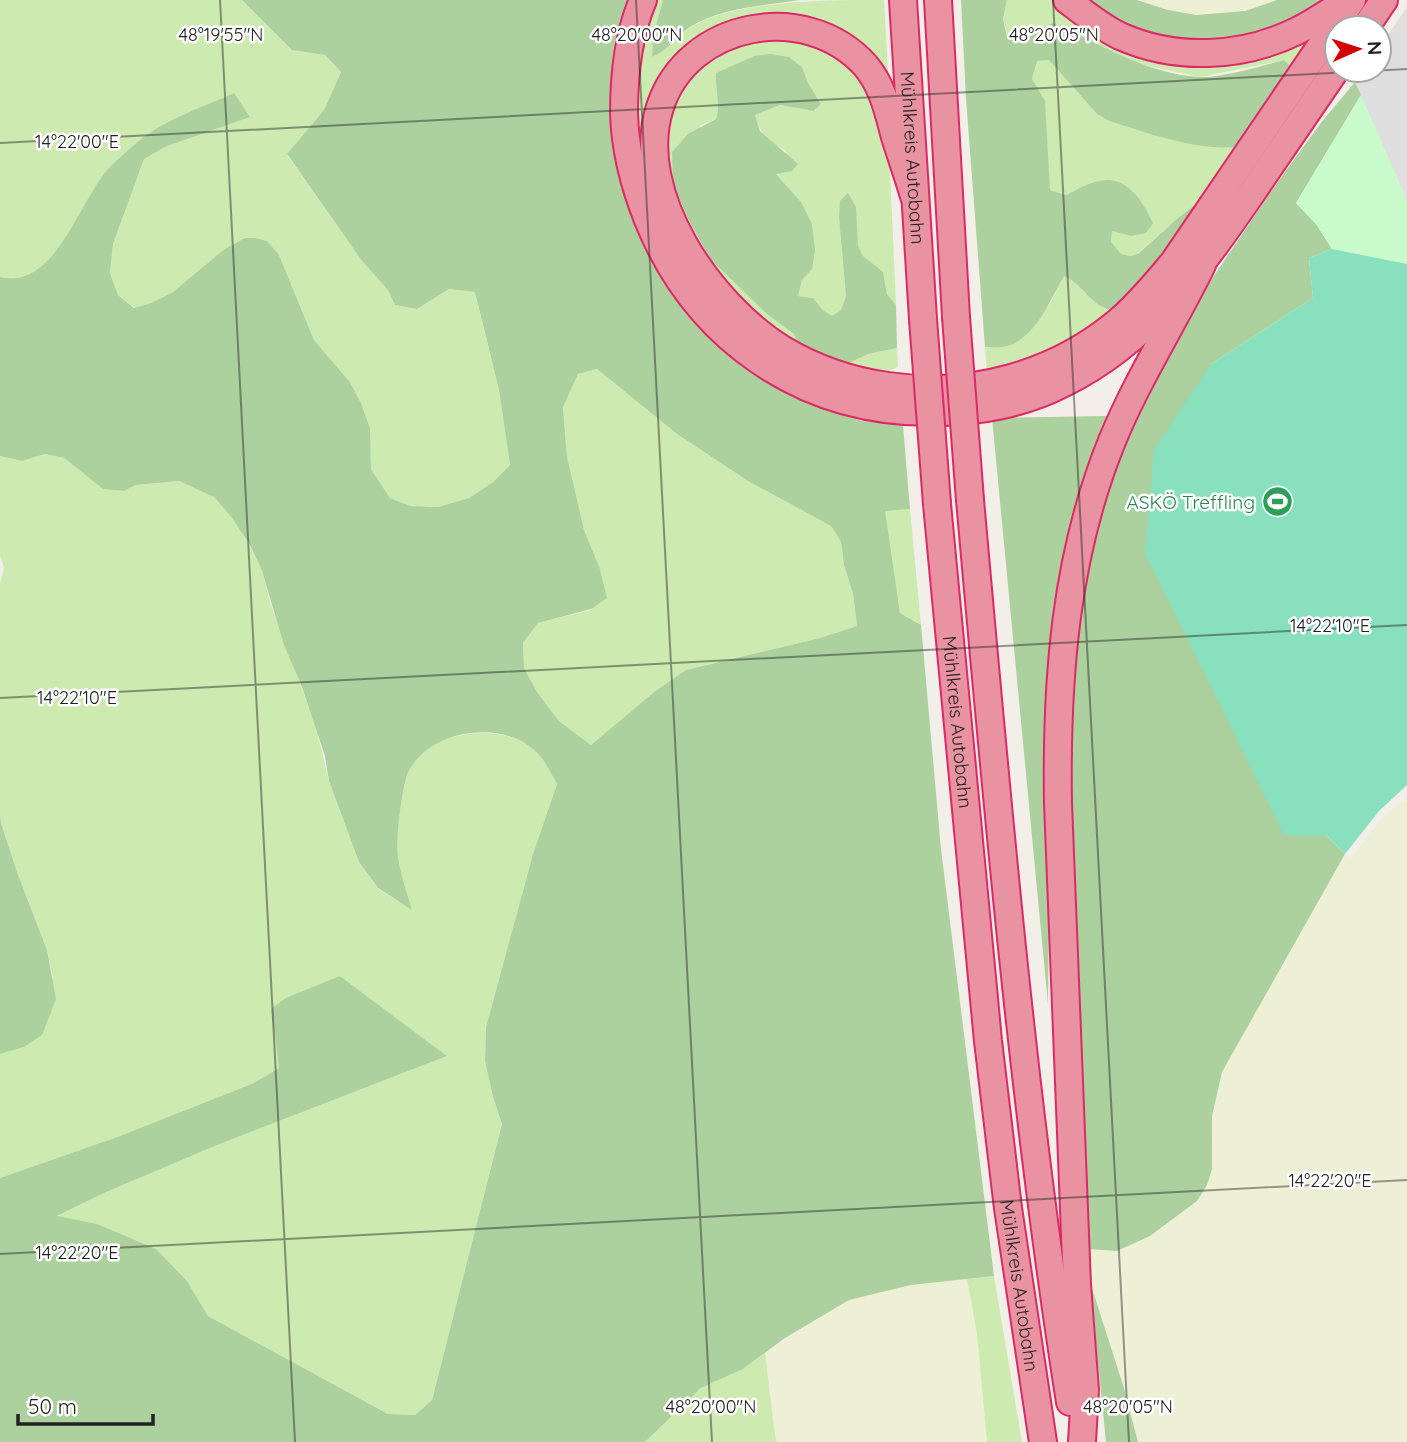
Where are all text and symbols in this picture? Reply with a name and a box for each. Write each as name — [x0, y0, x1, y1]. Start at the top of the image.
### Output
north arrow — [1323, 14, 1393, 84]
text: 48°19'55"N — [179, 23, 263, 46]
text: 48°20'00"N — [592, 23, 682, 46]
text: 48°20'05"N — [1009, 23, 1099, 46]
text: N — [1363, 41, 1387, 56]
street label: Mühlkreis Autobahn — [895, 70, 930, 245]
text: 14°22'00"E — [35, 130, 119, 153]
sports icon: ASKÖ Treffling — [1261, 485, 1295, 519]
place label: ASKÖ Treffling — [1127, 490, 1255, 514]
text: 14°22'10"E — [1290, 614, 1370, 637]
street label: Mühlkreis Autobahn — [938, 635, 978, 809]
text: 14°22'10"E — [37, 686, 117, 709]
text: 14°22'20"E — [1288, 1169, 1372, 1192]
street label: Mühlkreis Autobahn — [995, 1198, 1044, 1373]
text: 14°22'20"E — [35, 1241, 119, 1264]
scale bar — [18, 1382, 152, 1426]
text: 50 m — [28, 1393, 77, 1419]
text: 48°20'00"N — [666, 1395, 756, 1418]
text: 48°20'05"N — [1083, 1395, 1173, 1418]

